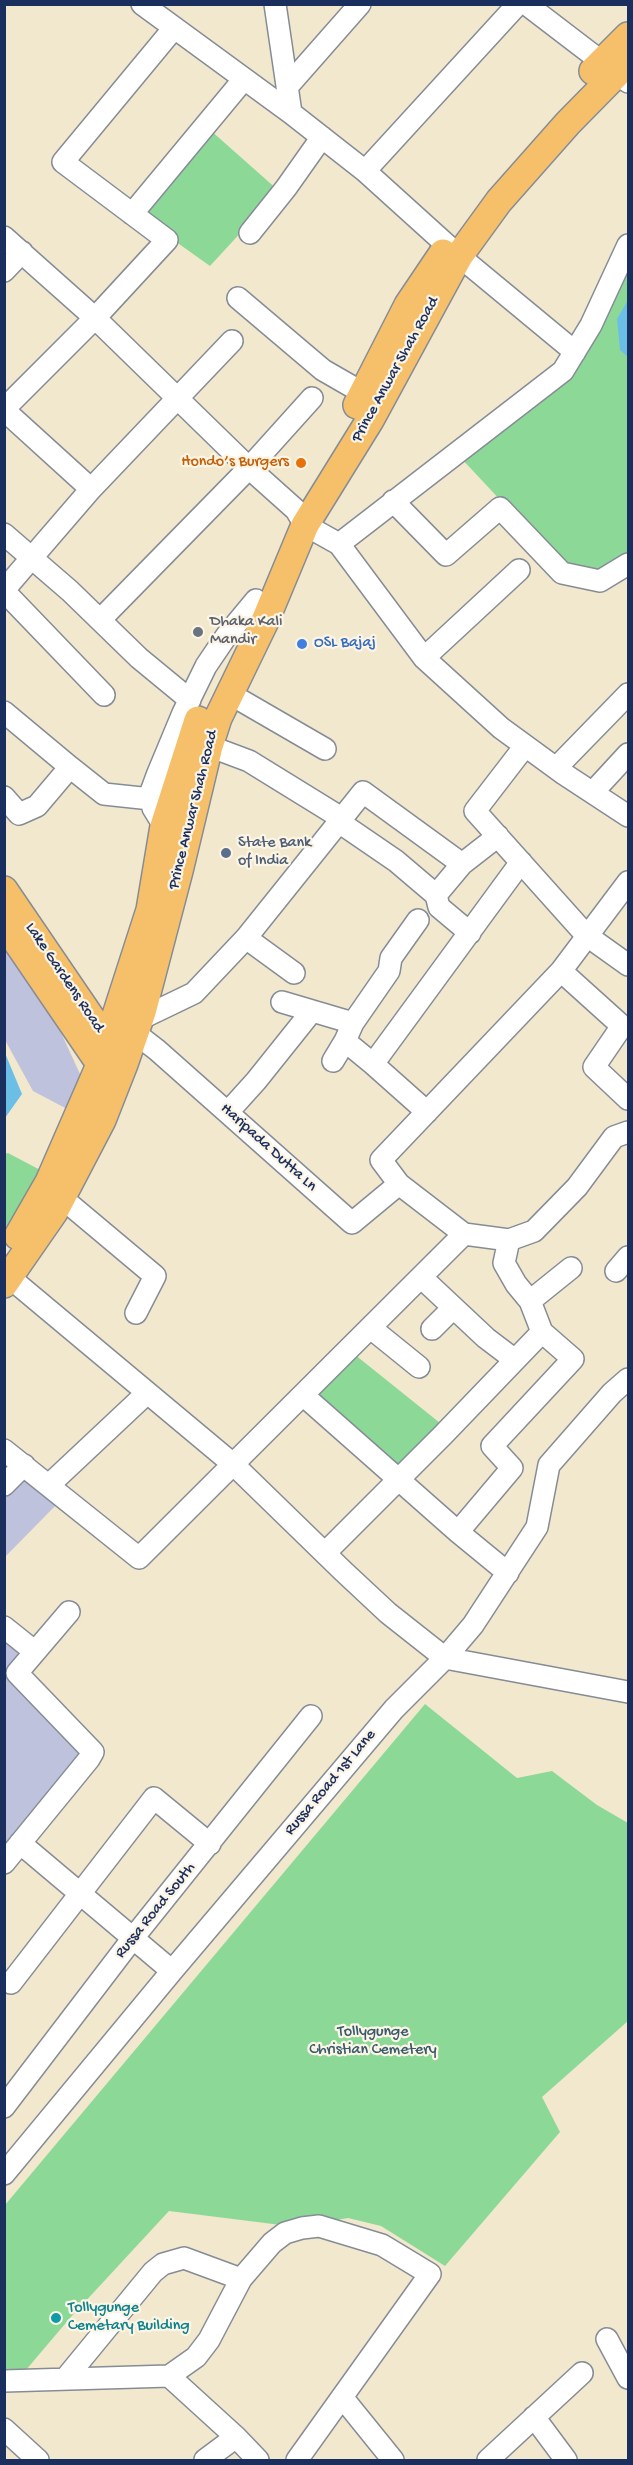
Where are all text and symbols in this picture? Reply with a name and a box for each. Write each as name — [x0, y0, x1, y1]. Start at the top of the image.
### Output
street label: Prince Anwar Shah Road — [348, 294, 444, 446]
place label: Hondo’s Burgers — [181, 453, 289, 473]
marker: Hondo’s Burgers — [294, 456, 308, 470]
place label: Dhaka Kali Mandir — [210, 613, 282, 651]
marker: Dhaka Kali Mandir — [191, 625, 205, 639]
place label: OSL Bajaj — [314, 634, 376, 654]
marker: OSL Bajaj — [295, 637, 309, 651]
street label: Prince Anwar Shah Road — [165, 729, 223, 891]
place label: State Bank of India — [238, 834, 311, 872]
marker: State Bank of India — [219, 846, 233, 860]
street label: Lake Gardens Road — [20, 919, 108, 1037]
street label: Haripada Dutta Ln — [216, 1100, 320, 1196]
street label: Russa Road 1st Lane — [281, 1726, 381, 1840]
street label: Russa Road South — [112, 1859, 200, 1963]
park label: Tollygunge Christian Cemetery — [309, 2023, 437, 2061]
place label: Tollygunge Cemetary Building — [68, 2299, 190, 2337]
marker: Tollygunge Cemetary Building — [49, 2311, 63, 2325]

